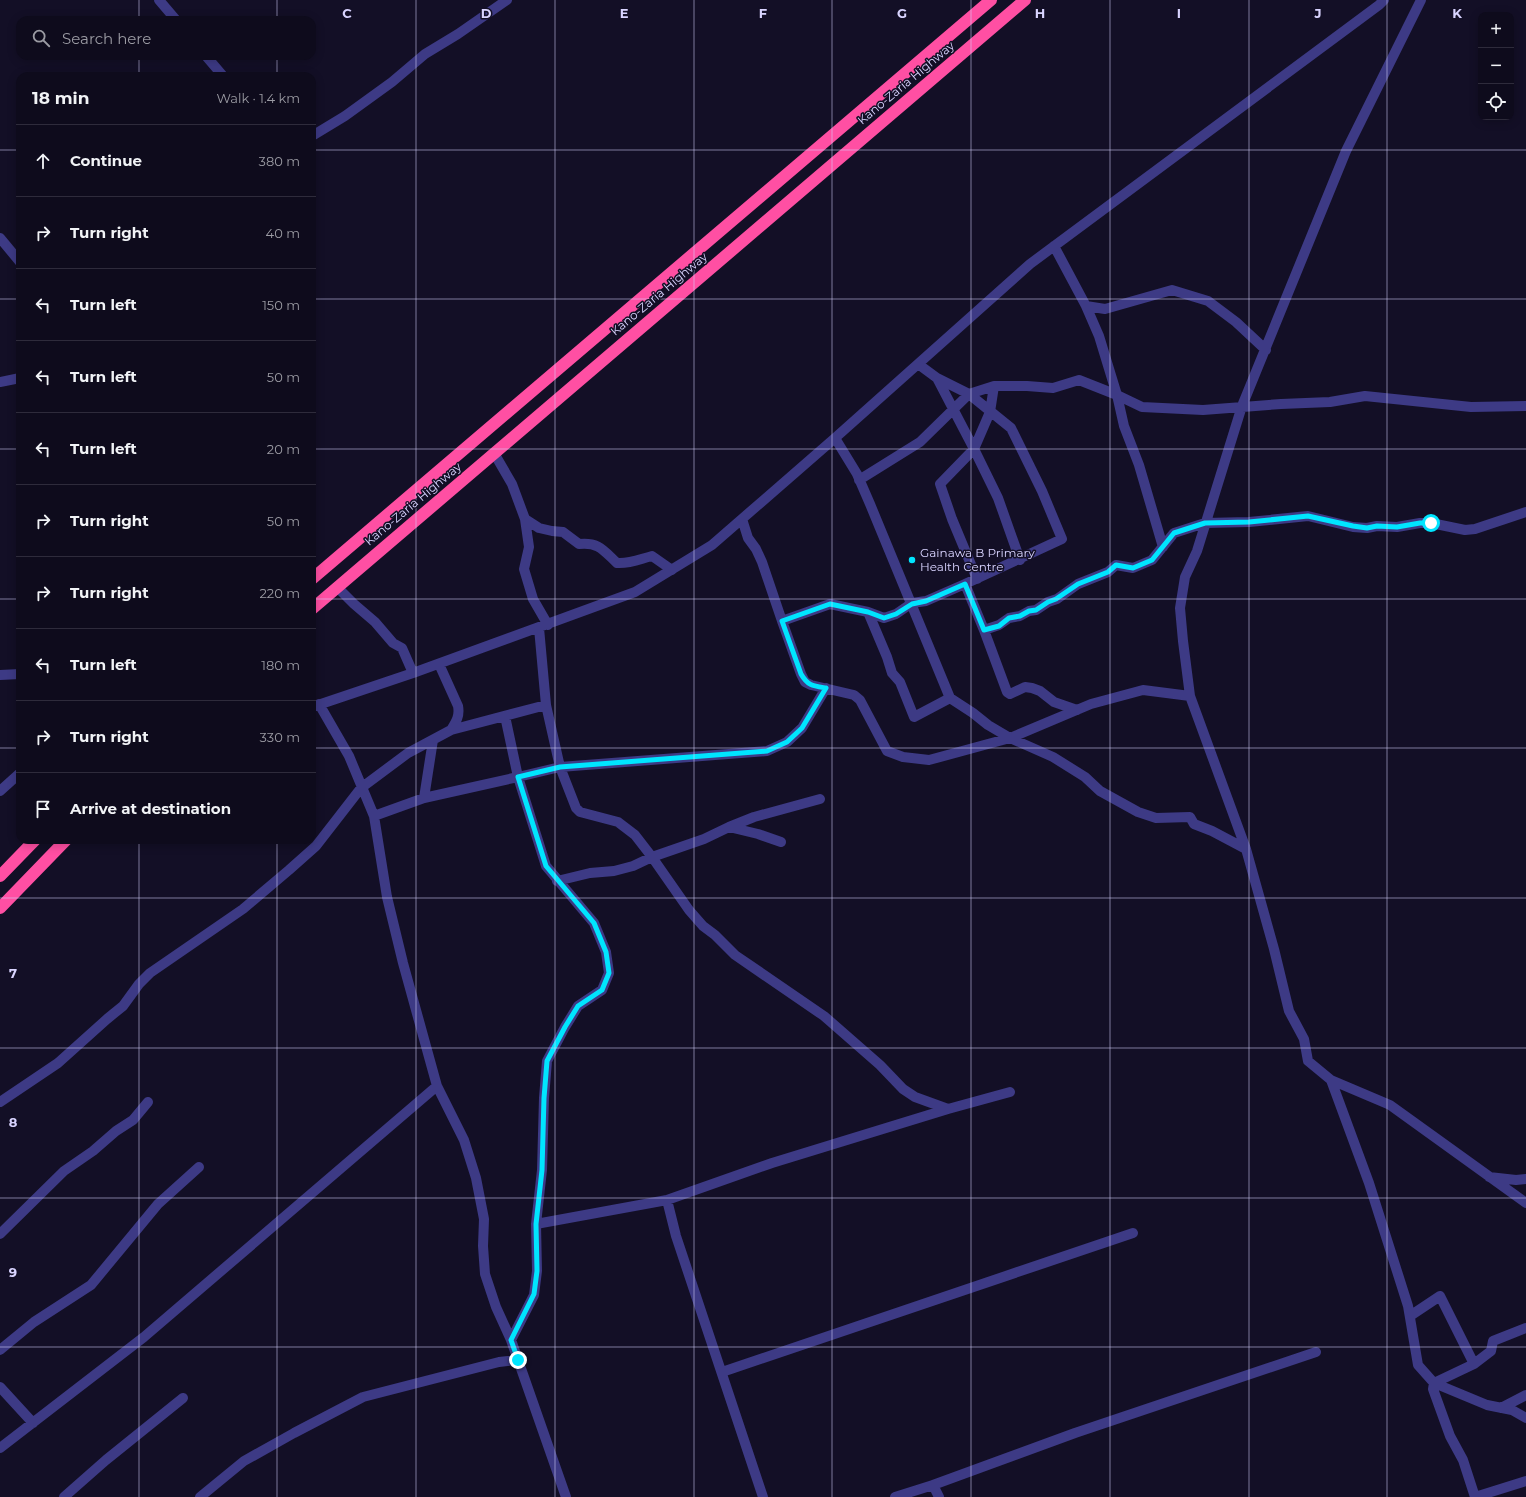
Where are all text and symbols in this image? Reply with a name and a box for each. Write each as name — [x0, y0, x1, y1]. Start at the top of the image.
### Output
text: C — [342, 5, 352, 21]
text: D — [481, 5, 492, 21]
text: E — [620, 5, 629, 21]
text: F — [759, 5, 767, 21]
text: G — [897, 5, 907, 21]
text: H — [1035, 5, 1045, 21]
text: I — [1177, 5, 1181, 21]
text: J — [1313, 5, 1322, 21]
text: K — [1452, 5, 1462, 21]
map controls — [1478, 12, 1514, 120]
button: + — [1478, 12, 1514, 48]
search box — [16, 16, 316, 60]
icon: search — [30, 27, 52, 49]
text: Search here — [62, 29, 151, 48]
street label: Kano-Zaria Highway — [854, 37, 957, 127]
button: − — [1478, 48, 1514, 84]
button: locate — [1478, 84, 1514, 120]
text: 18 min — [32, 88, 89, 108]
text: Walk · 1.4 km — [216, 90, 300, 106]
icon: ahead — [32, 150, 54, 172]
text: Continue — [70, 151, 142, 170]
text: 380 m — [259, 153, 300, 169]
icon: right — [32, 222, 54, 244]
text: Turn right — [70, 223, 149, 242]
text: 40 m — [266, 225, 300, 241]
street label: Kano-Zaria Highway — [607, 248, 710, 338]
icon: left — [32, 294, 54, 316]
text: Turn left — [70, 295, 137, 314]
text: 150 m — [262, 297, 300, 313]
icon: left — [32, 366, 54, 388]
text: Turn left — [70, 367, 137, 386]
text: 50 m — [267, 369, 300, 385]
icon: left — [32, 438, 54, 460]
text: Turn left — [70, 439, 137, 458]
text: 20 m — [267, 441, 300, 457]
street label: Kano-Zaria Highway — [361, 458, 464, 548]
icon: right — [32, 510, 54, 532]
text: Turn right — [70, 511, 149, 530]
text: 50 m — [267, 513, 300, 529]
route start — [1422, 514, 1440, 532]
place label: Gainawa B Primary Health Centre — [920, 545, 1035, 574]
marker: Gainawa B Primary Health Centre — [907, 555, 917, 565]
icon: right — [32, 582, 54, 604]
text: Turn right — [70, 583, 149, 602]
text: 220 m — [259, 585, 300, 601]
icon: left — [32, 654, 54, 676]
text: Turn left — [70, 655, 137, 674]
text: 180 m — [261, 657, 300, 673]
icon: right — [32, 726, 54, 748]
text: Turn right — [70, 727, 149, 746]
text: 330 m — [260, 729, 300, 745]
icon: arrive — [32, 798, 54, 820]
text: Arrive at destination — [70, 799, 231, 818]
text: 7 — [9, 965, 17, 981]
text: 8 — [9, 1114, 18, 1130]
text: 9 — [9, 1264, 17, 1280]
route end — [509, 1351, 527, 1369]

